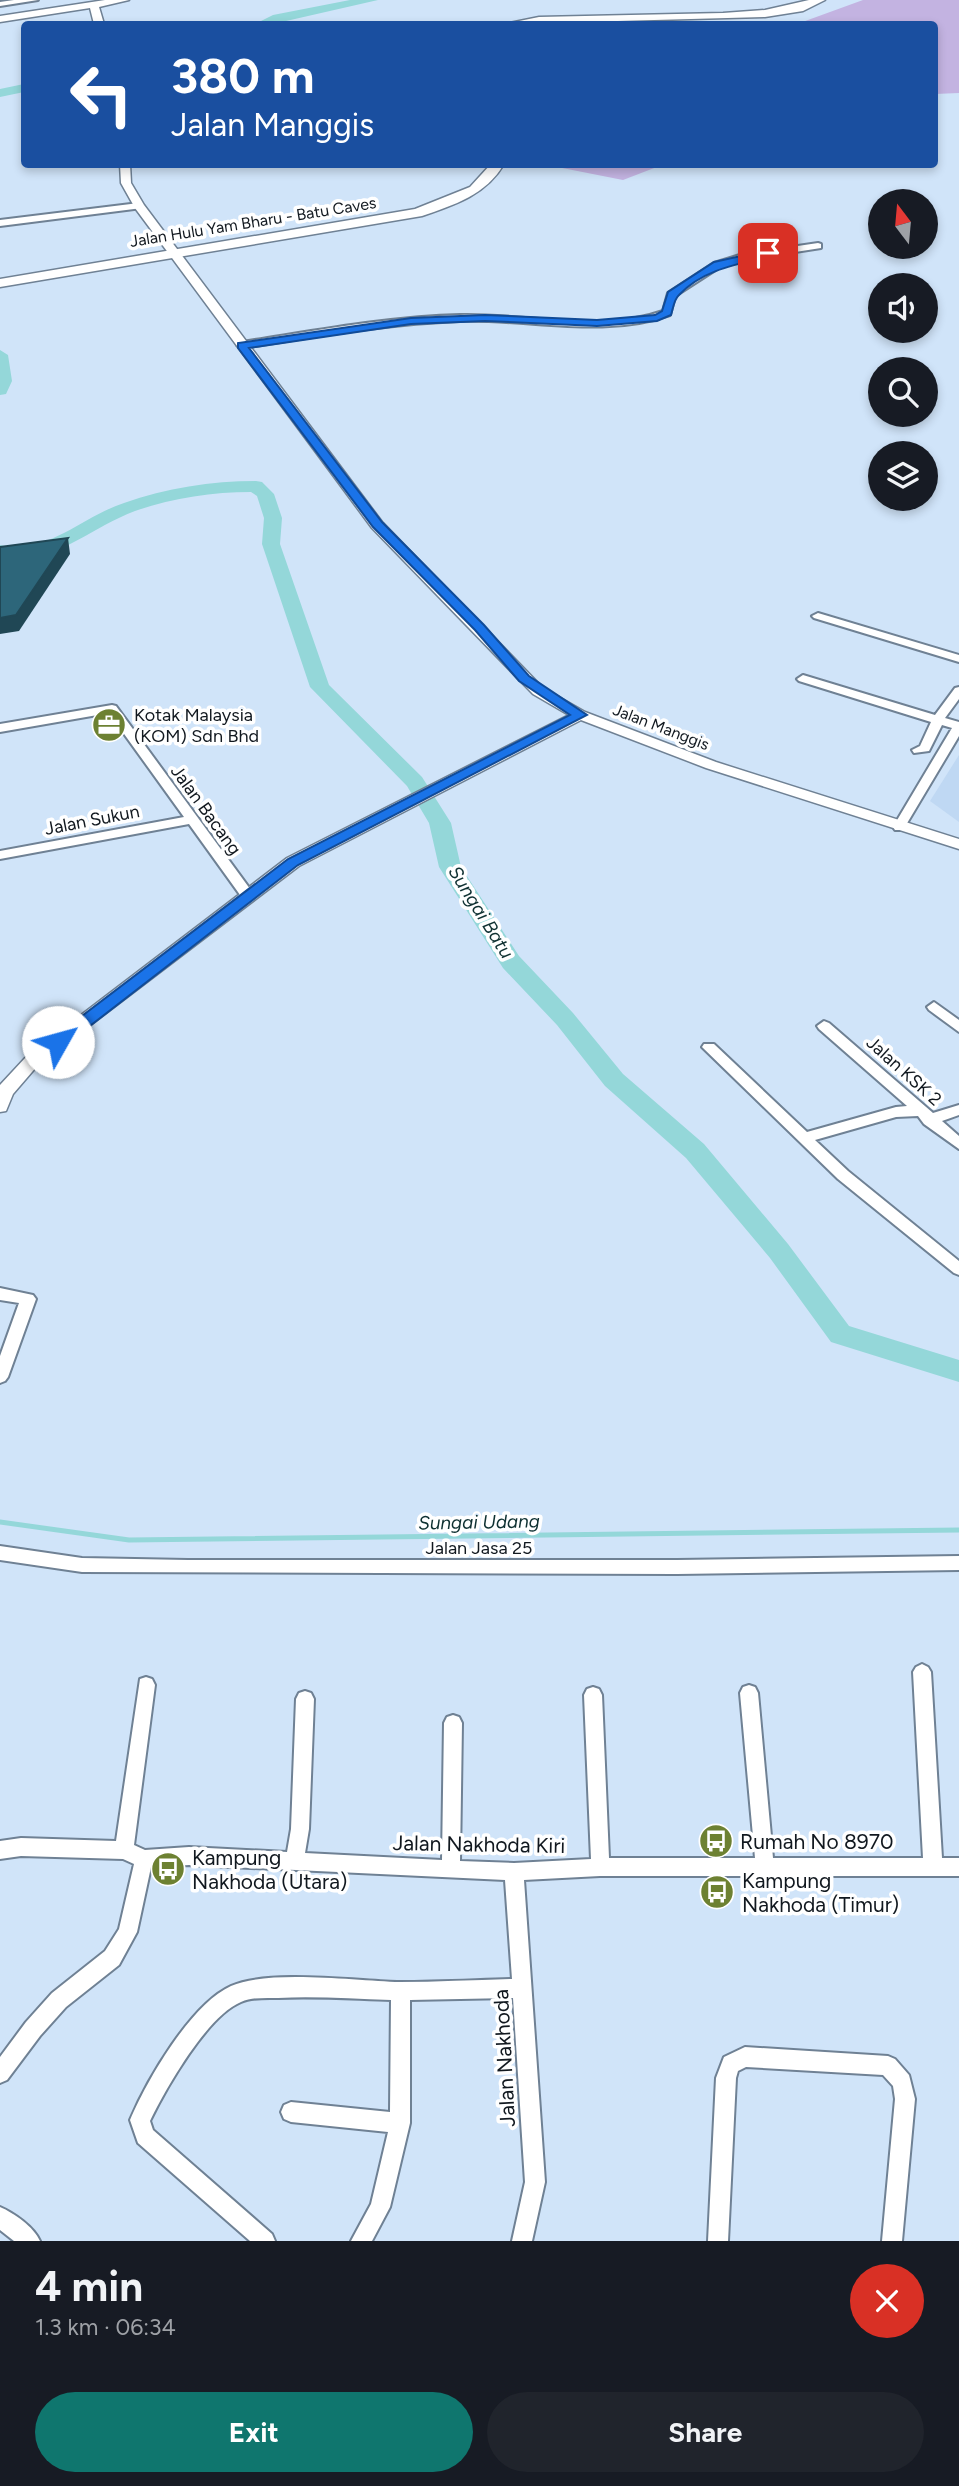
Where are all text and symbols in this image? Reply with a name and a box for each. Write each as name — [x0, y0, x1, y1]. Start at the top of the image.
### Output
text: 380 m — [171, 46, 314, 105]
icon: left — [56, 49, 147, 140]
text: Jalan Manggis — [171, 106, 374, 144]
north arrow — [868, 189, 938, 259]
map controls — [868, 189, 938, 511]
street label: Jalan Hulu Yam Bharu - Batu Caves — [128, 193, 378, 251]
pin — [738, 223, 798, 283]
icon: arrive — [749, 234, 787, 272]
button: sound — [868, 273, 938, 343]
button: search — [868, 357, 938, 427]
button: layers — [868, 441, 938, 511]
street label: Jalan Manggis — [610, 700, 712, 754]
place label: Kotak Malaysia (KOM) Sdn Bhd — [134, 704, 259, 747]
office icon: Kotak Malaysia (KOM) Sdn Bhd — [90, 706, 128, 744]
street label: Jalan Bacang — [166, 761, 246, 859]
street label: Jalan Sukun — [43, 800, 141, 840]
water label: Sungai Batu — [443, 861, 519, 963]
position arrow — [21, 1005, 95, 1079]
street label: Jalan KSK 2 — [862, 1032, 946, 1110]
water label: Sungai Udang — [418, 1509, 540, 1535]
street label: Jalan Jasa 25 — [426, 1537, 532, 1559]
bus stop icon: Rumah No 8970 — [697, 1822, 735, 1860]
place label: Rumah No 8970 — [740, 1829, 894, 1854]
street label: Jalan Nakhoda Kiri — [392, 1830, 566, 1858]
place label: Kampung Nakhoda (Utara) — [192, 1845, 347, 1894]
bus stop icon: Kampung Nakhoda (Utara) — [149, 1850, 187, 1888]
place label: Kampung Nakhoda (Timur) — [742, 1868, 899, 1917]
bus stop icon: Kampung Nakhoda (Timur) — [698, 1873, 736, 1911]
street label: Jalan Nakhoda — [488, 1989, 520, 2127]
text: 4 min — [35, 2261, 143, 2312]
button: close — [850, 2264, 924, 2338]
text: 1.3 km · 06:34 — [35, 2313, 176, 2341]
button: Exit — [35, 2392, 473, 2472]
button: Share — [487, 2392, 924, 2472]

